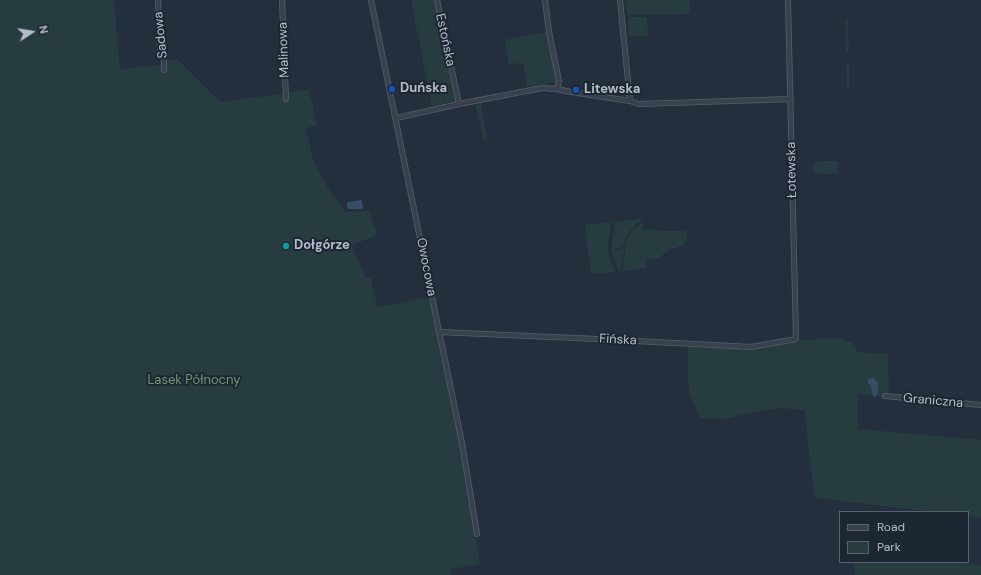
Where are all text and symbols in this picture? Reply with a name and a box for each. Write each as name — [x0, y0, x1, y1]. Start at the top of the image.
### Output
street label: Sadowa — [151, 11, 171, 59]
north arrow — [12, 12, 52, 52]
street label: Estońska — [432, 12, 458, 68]
street label: Malinowa — [275, 22, 293, 78]
text: N — [36, 24, 51, 35]
place label: Duńska — [400, 81, 447, 97]
place label: Litewska — [584, 82, 640, 98]
marker: Duńska — [387, 84, 397, 94]
marker: Litewska — [571, 85, 581, 95]
street label: Łotewska — [784, 142, 800, 198]
street label: Owocowa — [413, 237, 439, 297]
place label: Dołgórze — [294, 238, 350, 254]
marker: Dołgórze — [281, 241, 291, 251]
street label: Fińska — [599, 331, 637, 349]
park label: Lasek Północny — [147, 373, 241, 389]
street label: Graniczna — [902, 391, 964, 411]
legend — [839, 511, 969, 563]
text: Road — [877, 519, 905, 535]
text: Park — [877, 539, 901, 555]

